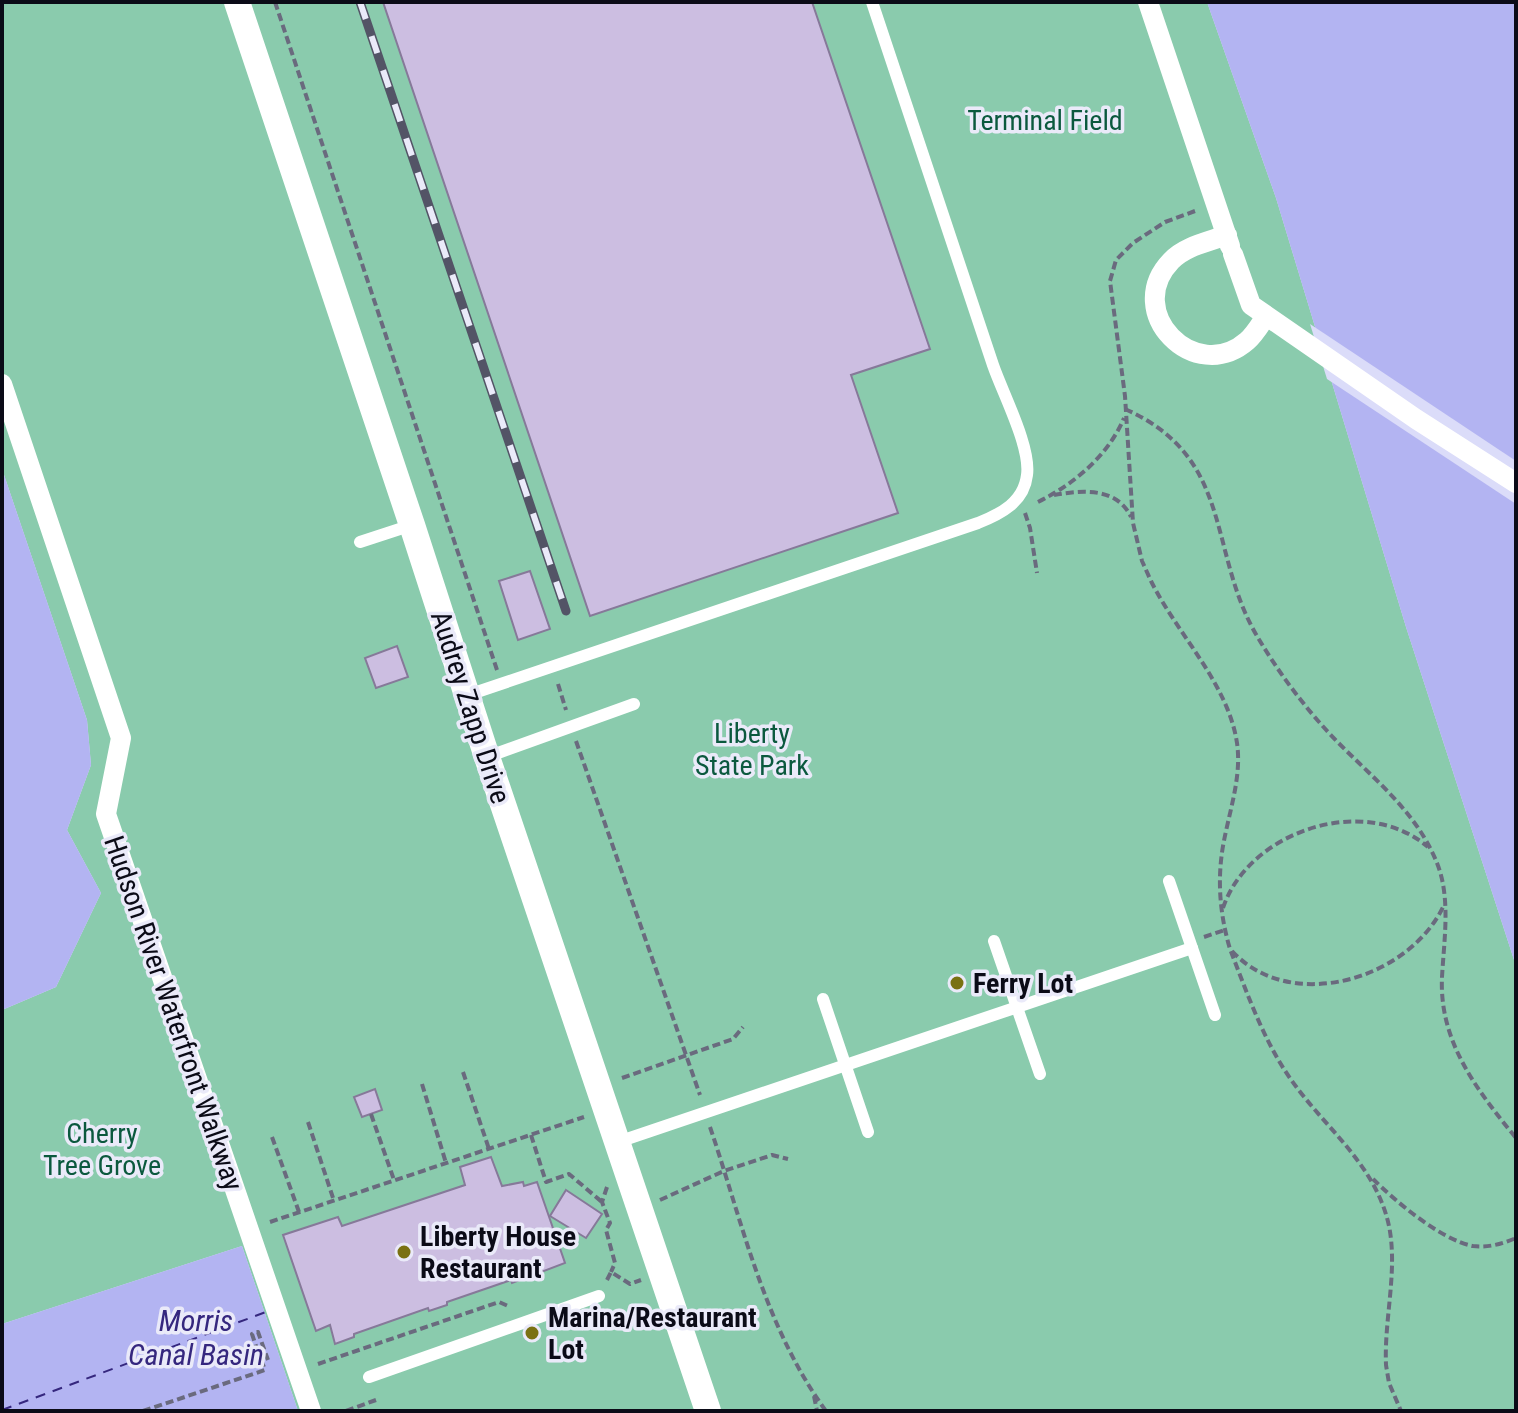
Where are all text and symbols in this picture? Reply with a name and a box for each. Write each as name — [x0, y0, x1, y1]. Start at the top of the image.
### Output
park label: Terminal Field — [967, 104, 1123, 137]
street label: Audrey Zapp Drive — [424, 607, 517, 808]
park label: Liberty State Park — [695, 717, 809, 782]
street label: Hudson River Waterfront Walkway — [97, 831, 250, 1195]
place label: Ferry Lot — [973, 967, 1073, 1000]
marker: Ferry Lot — [948, 974, 966, 992]
park label: Cherry Tree Grove — [43, 1117, 161, 1182]
place label: Liberty House Restaurant — [420, 1220, 576, 1285]
marker: Liberty House Restaurant — [395, 1243, 413, 1261]
place label: Marina/Restaurant Lot — [548, 1301, 757, 1366]
water label: Morris Canal Basin — [128, 1303, 264, 1372]
marker: Marina/Restaurant Lot — [523, 1324, 541, 1342]

